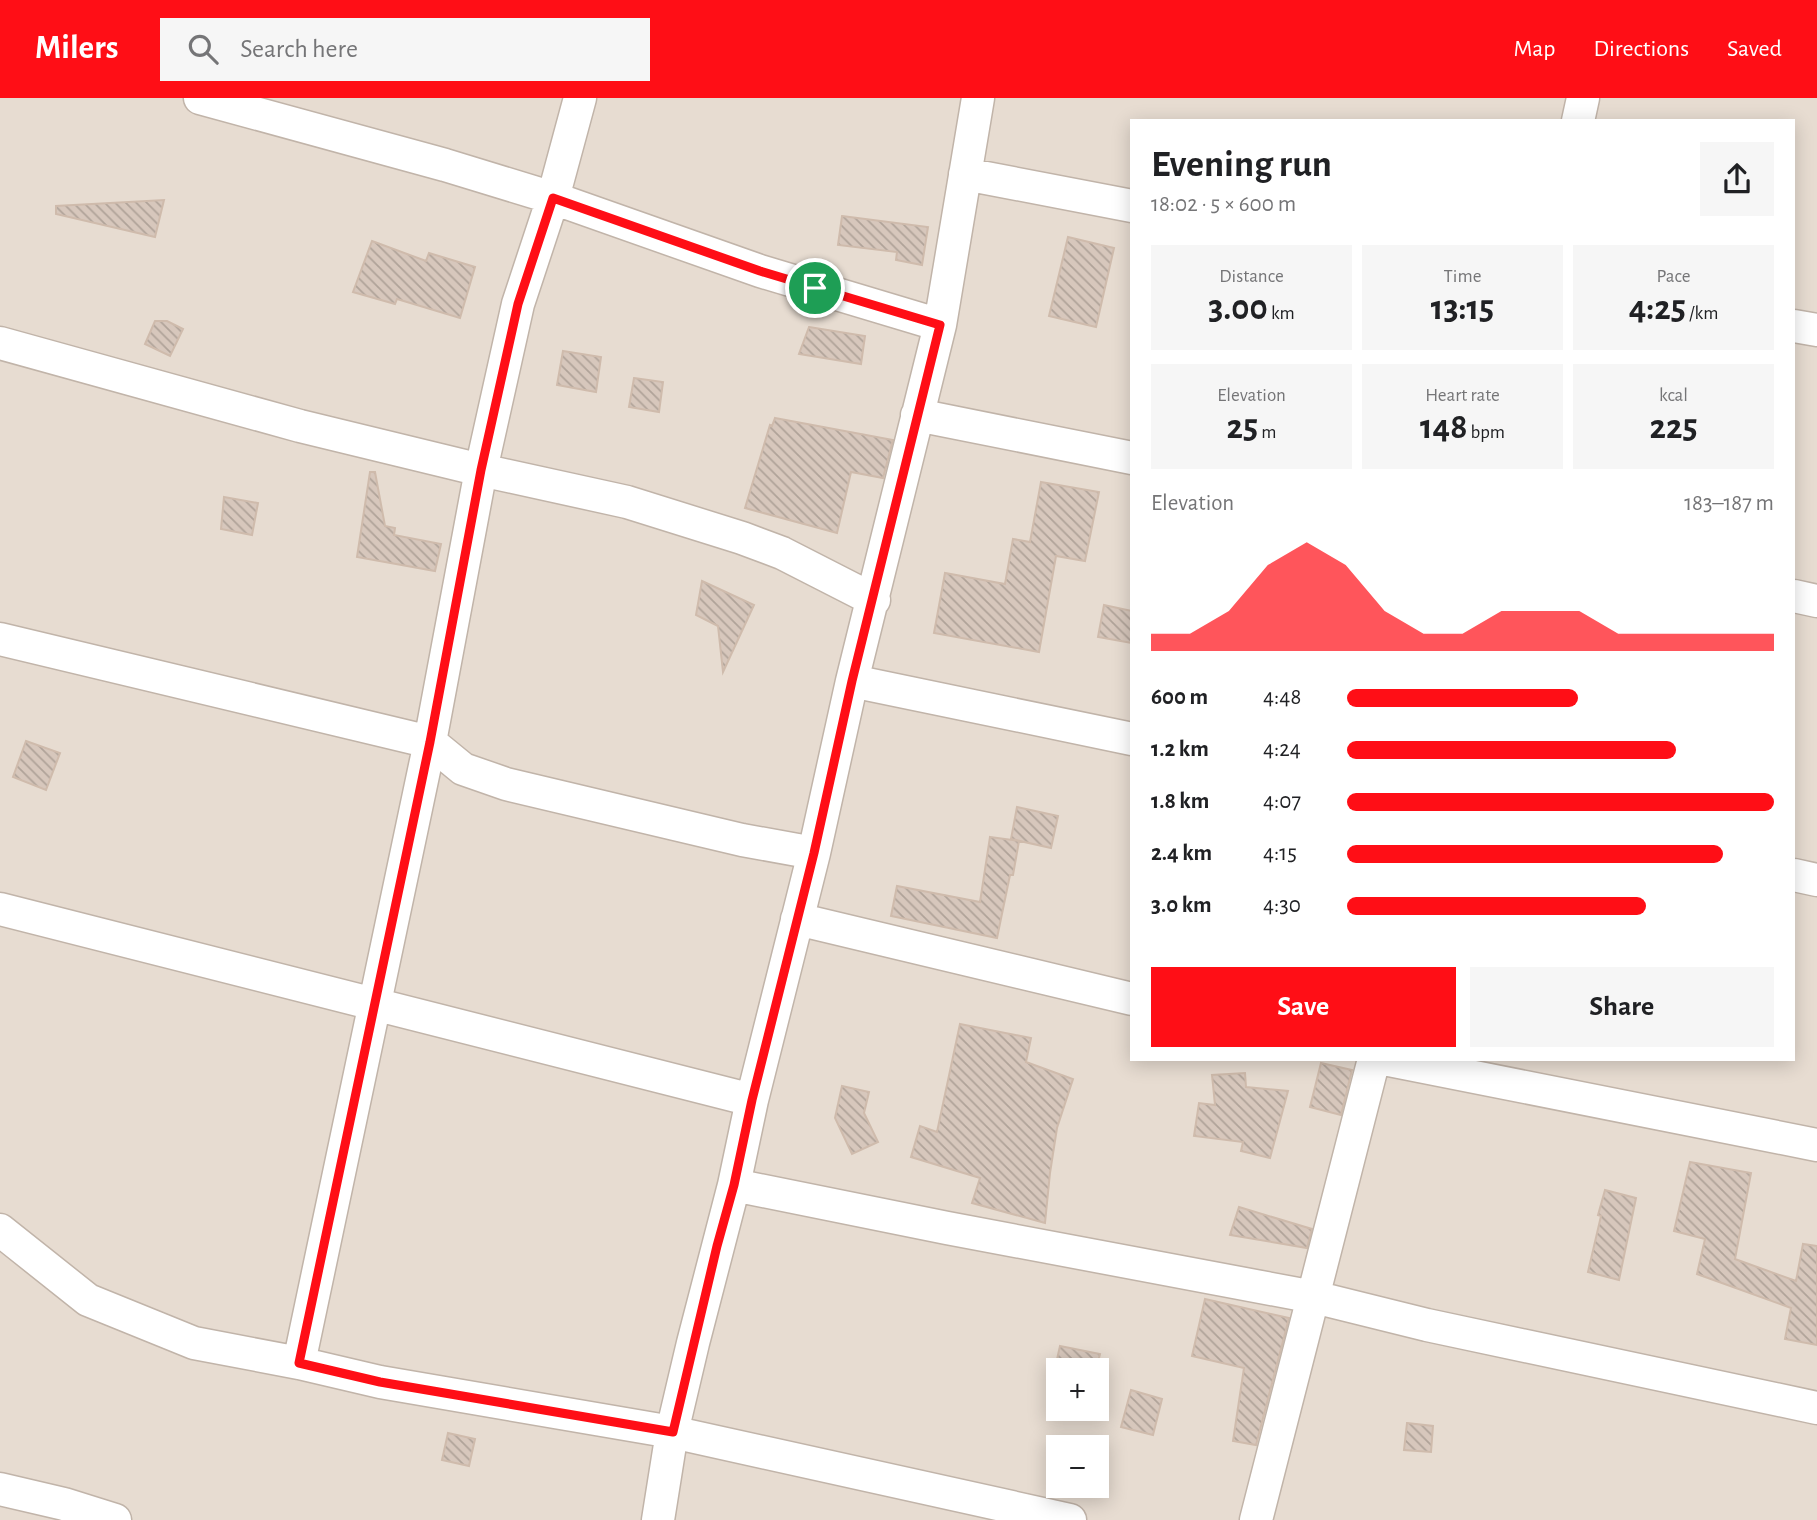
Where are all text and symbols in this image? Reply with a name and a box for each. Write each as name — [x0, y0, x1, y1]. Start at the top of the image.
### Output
search box — [160, 18, 650, 81]
icon: search — [184, 30, 222, 68]
text: Milers — [35, 32, 118, 65]
text: Search here — [240, 36, 358, 62]
text: Map — [1513, 37, 1555, 61]
text: Directions — [1593, 37, 1689, 61]
text: Saved — [1727, 37, 1782, 61]
button: share — [1700, 142, 1774, 216]
text: Evening run — [1151, 146, 1332, 184]
text: 18:02 · 5 × 600 m — [1151, 193, 1296, 216]
pin — [785, 258, 845, 318]
text: Distance — [1219, 267, 1284, 286]
text: Time — [1444, 267, 1481, 286]
text: Pace — [1656, 267, 1691, 286]
icon: arrive — [796, 269, 834, 307]
text: 3.00 — [1208, 291, 1268, 326]
text: 13:15 — [1431, 291, 1494, 326]
text: 4:25 — [1629, 291, 1686, 326]
text: km — [1268, 304, 1295, 323]
text: /km — [1686, 304, 1718, 323]
text: Elevation — [1217, 386, 1286, 405]
text: Heart rate — [1425, 386, 1500, 405]
text: kcal — [1659, 386, 1688, 405]
text: 25 — [1227, 410, 1258, 445]
text: 148 — [1420, 410, 1467, 445]
text: 225 — [1649, 410, 1698, 445]
text: m — [1258, 423, 1276, 442]
text: bpm — [1467, 423, 1505, 442]
text: Elevation — [1151, 492, 1234, 515]
text: 183–187 m — [1684, 492, 1774, 515]
text: 600 m — [1151, 686, 1208, 709]
text: 4:48 — [1263, 686, 1301, 709]
text: 1.2 km — [1151, 738, 1209, 761]
text: 4:24 — [1263, 738, 1301, 761]
text: 1.8 km — [1151, 790, 1209, 813]
text: 4:07 — [1263, 790, 1301, 813]
text: 2.4 km — [1151, 842, 1212, 865]
text: 4:15 — [1263, 842, 1297, 865]
text: 3.0 km — [1151, 894, 1212, 917]
text: 4:30 — [1263, 894, 1301, 917]
button: Save — [1151, 967, 1456, 1047]
button: Share — [1470, 967, 1774, 1047]
map controls — [1046, 1358, 1109, 1498]
button: + — [1046, 1358, 1109, 1421]
button: − — [1046, 1435, 1109, 1498]

